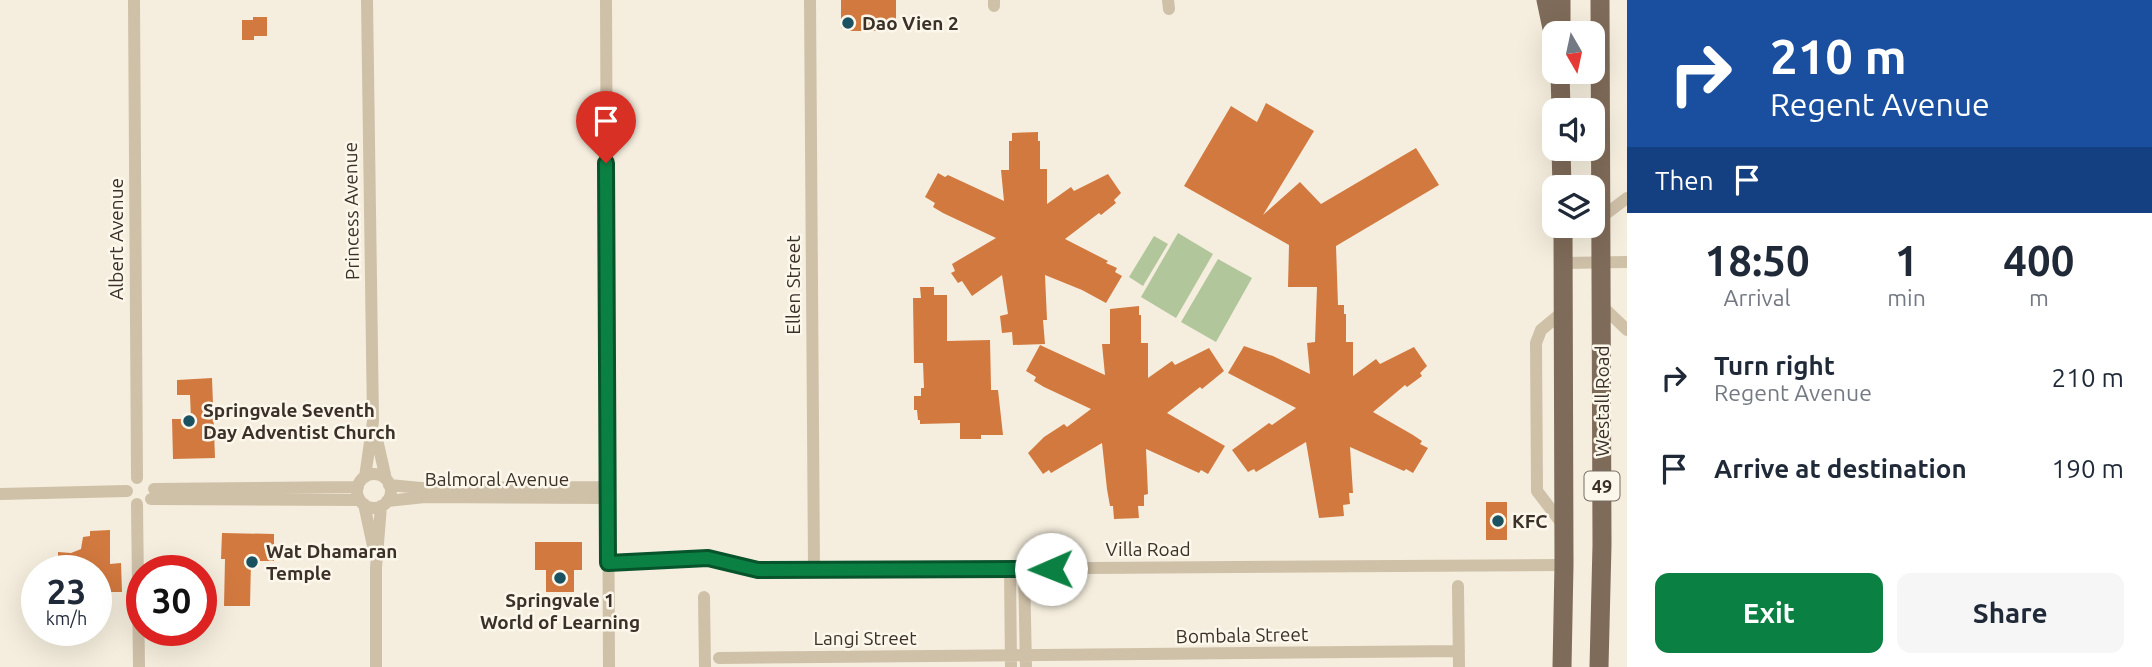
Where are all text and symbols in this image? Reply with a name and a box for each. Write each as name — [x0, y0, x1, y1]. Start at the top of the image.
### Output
place label: Dao Vien 2 — [862, 12, 959, 34]
marker: Dao Vien 2 — [840, 15, 856, 31]
north arrow — [1542, 21, 1605, 84]
map controls — [1542, 21, 1605, 238]
icon: right — [1655, 28, 1746, 119]
text: 210 m — [1770, 28, 1907, 83]
text: Regent Avenue — [1770, 86, 1990, 122]
pin — [576, 91, 636, 163]
button: sound — [1542, 98, 1605, 161]
icon: arrive — [587, 102, 625, 140]
street label: Princess Avenue — [339, 142, 363, 280]
icon: arrive — [1728, 161, 1766, 199]
text: Then — [1655, 166, 1714, 195]
button: layers — [1542, 175, 1605, 238]
street label: Albert Avenue — [105, 178, 127, 300]
street label: Ellen Street — [782, 235, 804, 335]
text: 18:50 — [1705, 237, 1810, 284]
text: 1 — [1895, 237, 1918, 284]
text: 400 — [2003, 237, 2074, 284]
text: Arrival — [1724, 285, 1791, 310]
text: min — [1887, 285, 1926, 310]
text: m — [2029, 285, 2049, 310]
street label: Westall Road — [1591, 345, 1613, 457]
text: Turn right — [1714, 351, 1835, 380]
icon: right — [1655, 359, 1693, 397]
text: 210 m — [2052, 363, 2124, 392]
text: Regent Avenue — [1714, 380, 1872, 405]
place label: Springvale Seventh Day Adventist Church — [203, 399, 396, 443]
marker: Springvale Seventh Day Adventist Church — [181, 413, 197, 429]
icon: arrive — [1655, 450, 1693, 488]
text: Arrive at destination — [1714, 454, 1967, 483]
text: 190 m — [2052, 454, 2124, 483]
street label: Balmoral Avenue — [425, 468, 569, 490]
road number: 49 — [1584, 472, 1620, 500]
place label: KFC — [1512, 510, 1547, 532]
marker: KFC — [1490, 513, 1506, 529]
position arrow — [1014, 532, 1088, 606]
street label: Villa Road — [1105, 538, 1191, 560]
place label: Wat Dhamaran Temple — [266, 540, 398, 584]
marker: Wat Dhamaran Temple — [244, 554, 260, 570]
speed limit sign: 30 — [126, 555, 217, 646]
marker: Springvale 1 World of Learning — [552, 570, 568, 586]
text: 23 — [47, 571, 86, 611]
button: Exit — [1655, 573, 1883, 653]
button: Share — [1897, 573, 2124, 653]
place label: Springvale 1 World of Learning — [480, 589, 640, 633]
text: km/h — [46, 608, 87, 628]
street label: Bombala Street — [1175, 623, 1309, 647]
street label: Langi Street — [813, 627, 917, 649]

